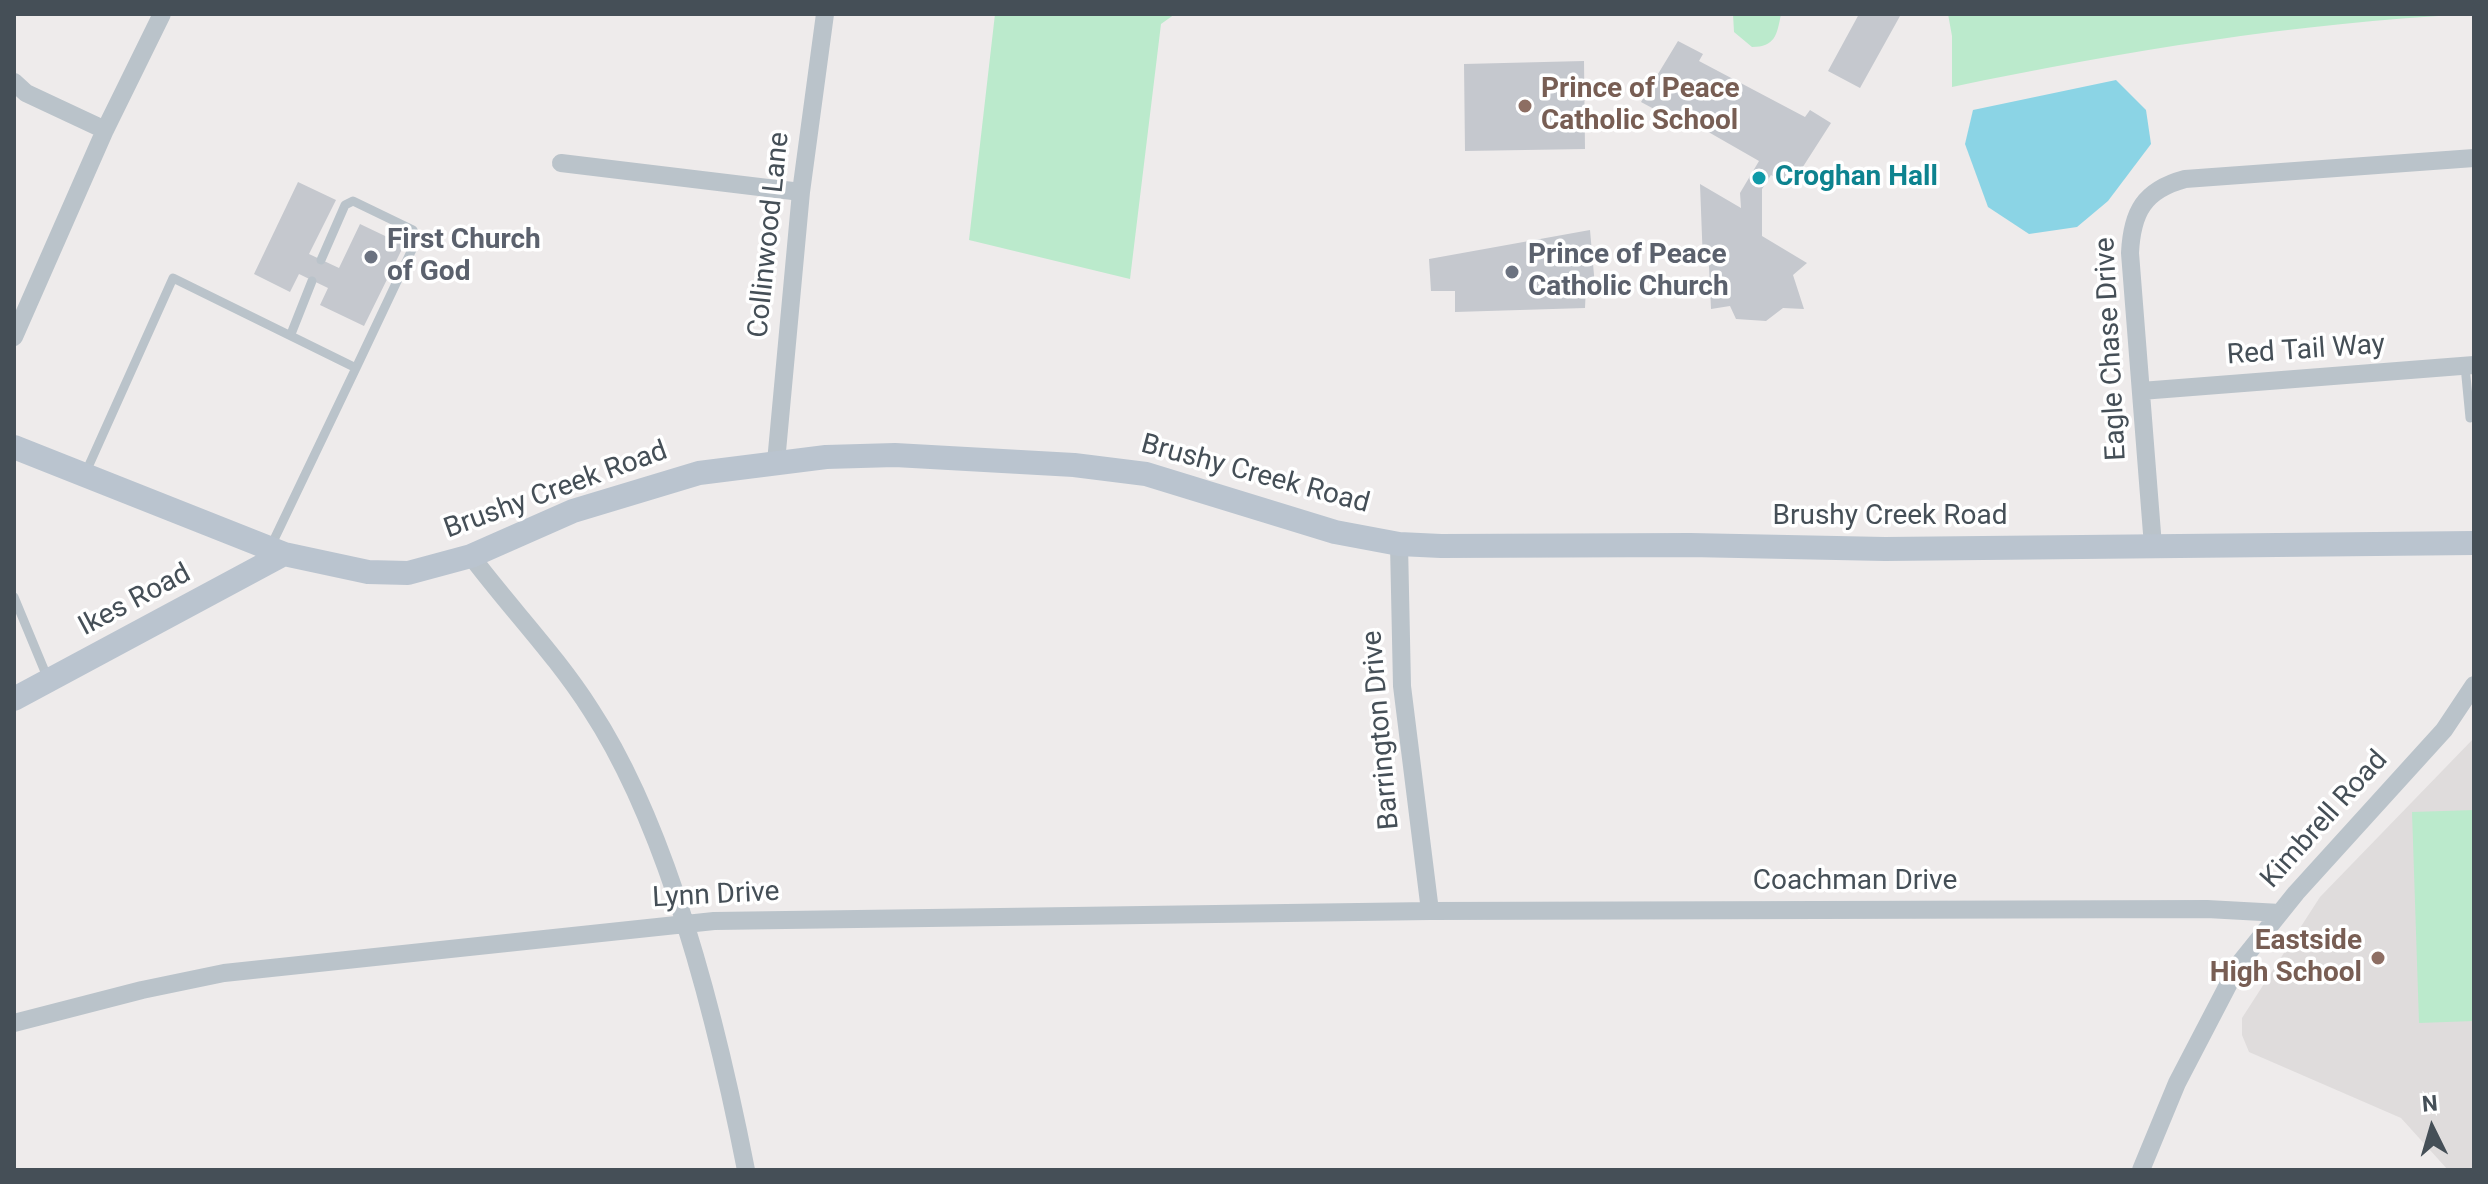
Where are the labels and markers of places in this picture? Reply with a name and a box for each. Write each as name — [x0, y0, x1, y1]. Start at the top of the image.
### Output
place label: Prince of Peace Catholic School — [1541, 73, 1740, 139]
marker: Prince of Peace Catholic School — [1516, 97, 1534, 115]
place label: Croghan Hall — [1775, 161, 1938, 195]
marker: Croghan Hall — [1750, 169, 1768, 187]
place label: First Church of God — [387, 224, 541, 290]
place label: Prince of Peace Catholic Church — [1528, 239, 1729, 305]
marker: First Church of God — [362, 248, 380, 266]
marker: Prince of Peace Catholic Church — [1503, 263, 1521, 281]
place label: Eastside High School — [2210, 925, 2362, 991]
marker: Eastside High School — [2369, 949, 2387, 967]

